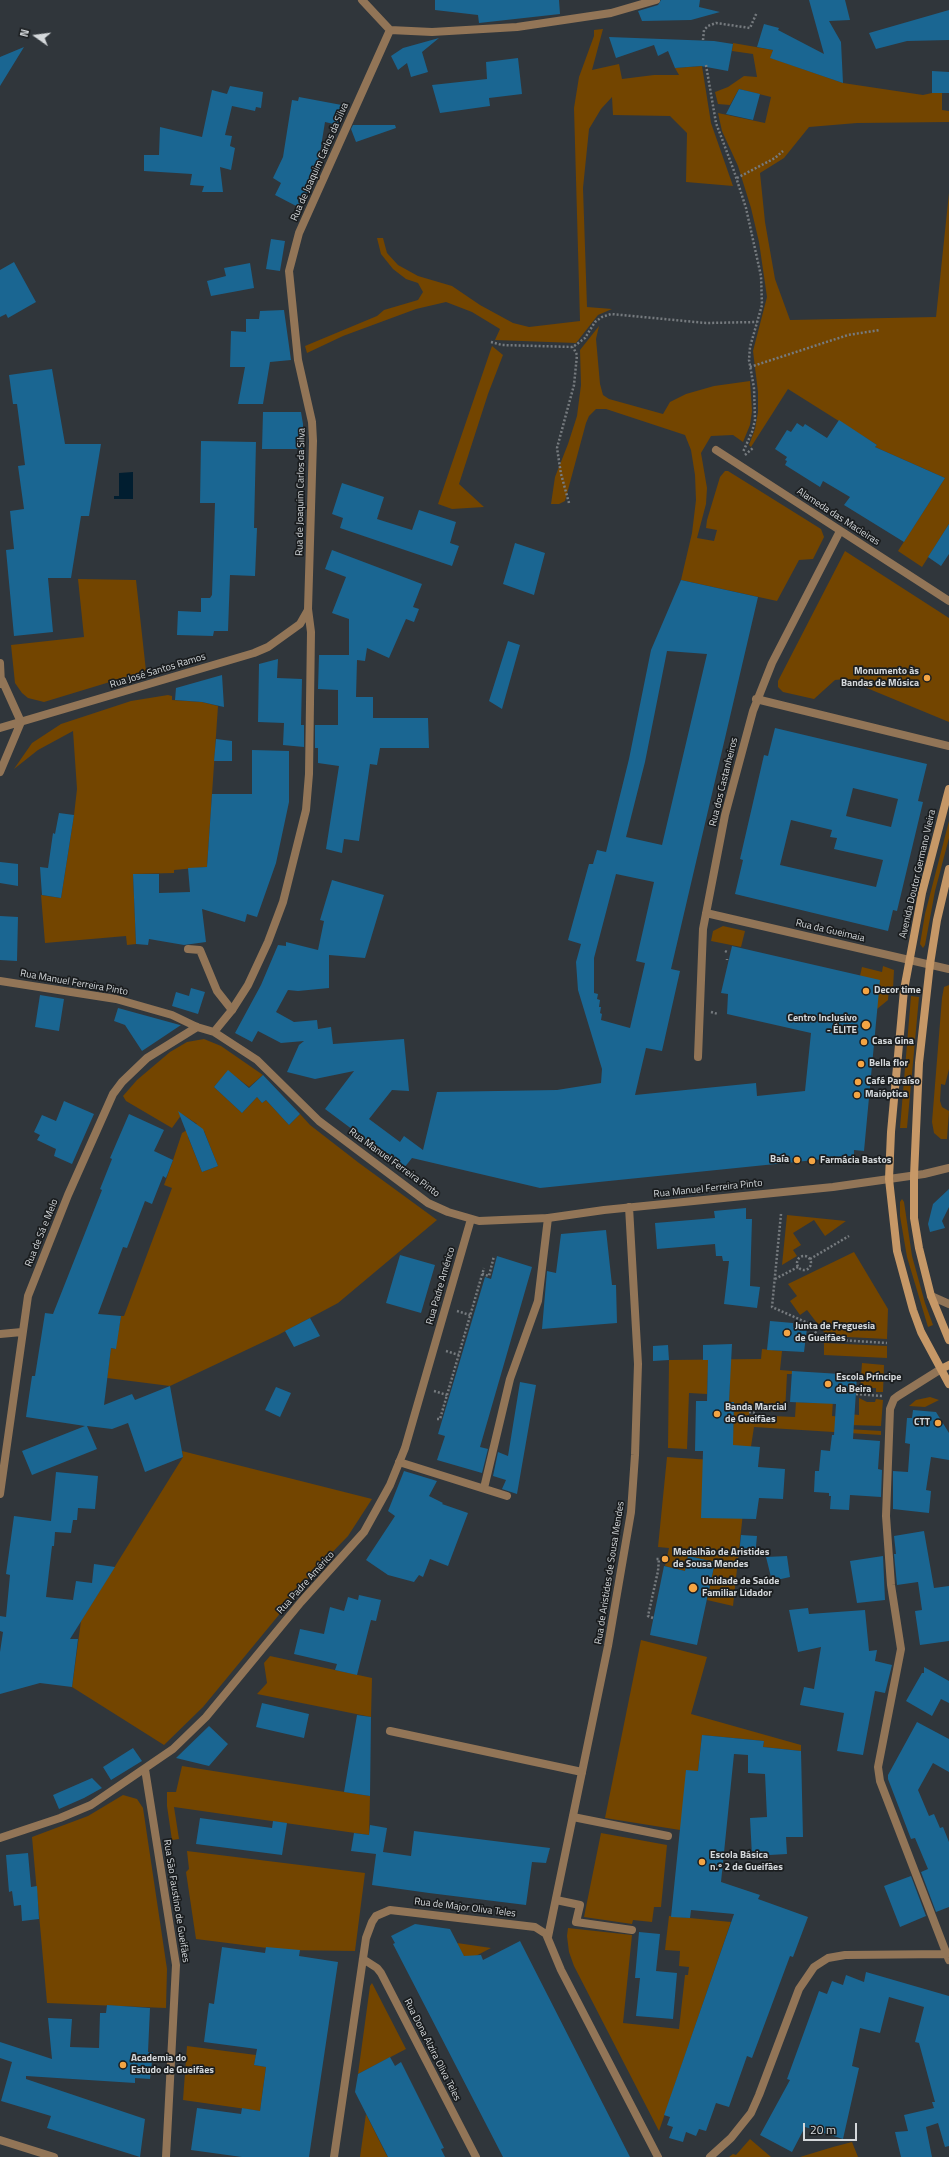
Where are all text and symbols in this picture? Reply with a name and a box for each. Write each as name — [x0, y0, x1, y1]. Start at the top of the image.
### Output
north arrow — [16, 16, 56, 56]
text: N — [16, 27, 33, 39]
street label: Rua de Joaquim Carlos da Silva — [288, 101, 352, 223]
street label: Rua de Joaquim Carlos da Silva — [294, 428, 308, 556]
street label: Alameda das Macieiras — [794, 486, 882, 548]
street label: Rua José Santos Ramos — [109, 651, 207, 691]
place label: Monumento às Bandas de Música — [841, 666, 919, 690]
marker: Monumento às Bandas de Música — [922, 673, 932, 683]
street label: Rua dos Castanheiros — [707, 736, 741, 828]
street label: Avenida Doutor Germano Vieira — [897, 808, 939, 940]
street label: Rua da Gueimaia — [794, 917, 866, 945]
street label: Rua Manuel Ferreira Pinto — [19, 968, 129, 998]
place label: Decor time — [874, 985, 921, 997]
marker: Decor time — [861, 986, 871, 996]
place label: Centro Inclusivo - ÉLITE — [788, 1013, 857, 1036]
marker: Centro Inclusivo - ÉLITE — [860, 1019, 872, 1031]
place label: Casa Gina — [872, 1036, 914, 1048]
marker: Casa Gina — [859, 1037, 869, 1047]
place label: Bella flor — [869, 1058, 908, 1070]
marker: Bella flor — [856, 1059, 866, 1069]
place label: Café Paraíso — [866, 1076, 920, 1088]
marker: Café Paraíso — [853, 1077, 863, 1087]
place label: Maióptica — [865, 1089, 908, 1101]
marker: Maióptica — [852, 1090, 862, 1100]
street label: Rua Manuel Ferreira Pinto — [346, 1126, 442, 1200]
place label: Baía — [770, 1154, 789, 1166]
marker: Baía — [792, 1155, 802, 1165]
place label: Farmácia Bastos — [820, 1155, 891, 1167]
marker: Farmácia Bastos — [807, 1156, 817, 1166]
street label: Rua Manuel Ferreira Pinto — [653, 1177, 763, 1201]
street label: Rua de Sá e Melo — [23, 1197, 61, 1269]
street label: Rua Padre Américo — [424, 1246, 458, 1326]
place label: Junta de Freguesia de Gueifães — [795, 1321, 875, 1344]
marker: Junta de Freguesia de Gueifães — [782, 1328, 792, 1338]
place label: Escola Príncipe da Beira — [836, 1372, 901, 1396]
marker: Escola Príncipe da Beira — [823, 1379, 833, 1389]
place label: Banda Marcial de Gueifães — [725, 1402, 787, 1426]
marker: Banda Marcial de Gueifães — [712, 1409, 722, 1419]
place label: CTT — [914, 1417, 930, 1429]
marker: CTT — [933, 1418, 943, 1428]
street label: Rua de Aristides de Sousa Mendes — [593, 1501, 627, 1645]
place label: Medalhão de Aristides de Sousa Mendes — [673, 1547, 769, 1570]
street label: Rua Padre Américo — [275, 1549, 337, 1617]
marker: Medalhão de Aristides de Sousa Mendes — [660, 1554, 670, 1564]
place label: Unidade de Saúde Familiar Lidador — [702, 1576, 779, 1600]
marker: Unidade de Saúde Familiar Lidador — [687, 1582, 699, 1594]
street label: Rua São Faustino de Gueifães — [160, 1839, 192, 1963]
place label: Escola Básica n.º 2 de Gueifães — [710, 1850, 783, 1874]
marker: Escola Básica n.º 2 de Gueifães — [697, 1857, 707, 1867]
street label: Rua de Major Oliva Teles — [414, 1896, 516, 1920]
street label: Rua Dona Alzira Oliva Teles — [401, 1997, 463, 2103]
place label: Academia do Estudo de Gueifães — [131, 2053, 214, 2076]
marker: Academia do Estudo de Gueifães — [118, 2060, 128, 2070]
scale bar — [805, 2115, 859, 2141]
text: 20 m — [810, 2120, 836, 2139]

